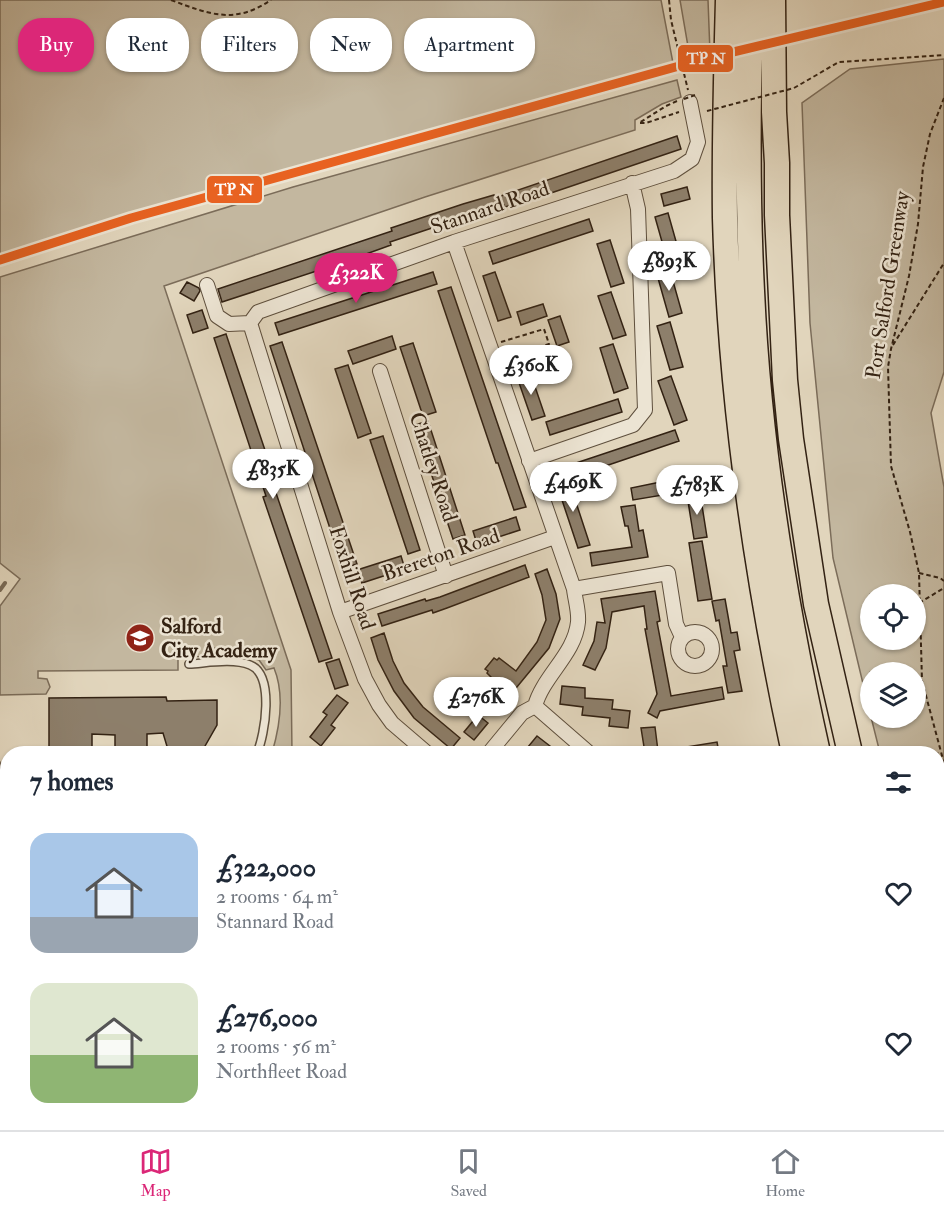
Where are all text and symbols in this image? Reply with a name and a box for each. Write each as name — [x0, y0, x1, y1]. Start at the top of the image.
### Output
chip: Buy — [18, 18, 94, 72]
chip: Rent — [106, 18, 189, 72]
chip: Filters — [201, 18, 298, 72]
chip: New — [310, 18, 392, 72]
chip: Apartment — [404, 18, 535, 72]
line badge: TP N — [677, 44, 734, 73]
text: TP N — [686, 49, 726, 69]
line badge: TP N — [206, 175, 263, 204]
street label: Stannard Road — [427, 175, 554, 241]
text: TP N — [214, 180, 254, 200]
street label: Port Salford Greenway — [860, 188, 916, 381]
pin: £893K — [627, 241, 711, 292]
text: £893K — [642, 248, 696, 273]
pin: £322K — [314, 253, 398, 304]
text: £322K — [328, 260, 384, 285]
pin: £360K — [489, 345, 573, 396]
text: £360K — [503, 352, 559, 377]
street label: Chatley Road — [403, 409, 464, 526]
pin: £835K — [231, 449, 315, 500]
text: £835K — [246, 456, 300, 481]
pin: £469K — [531, 462, 615, 513]
pin: £783K — [655, 465, 739, 516]
text: £469K — [544, 469, 602, 494]
text: £783K — [670, 472, 724, 497]
street label: Brereton Road — [379, 522, 504, 588]
street label: Foxhill Road — [323, 523, 382, 634]
map controls — [860, 584, 926, 728]
button: locate — [860, 584, 926, 650]
place label: Salford City Academy — [161, 613, 278, 664]
school or university icon: Salford City Academy — [124, 622, 156, 654]
button: layers — [860, 662, 926, 728]
pin: £276K — [434, 677, 518, 728]
text: £276K — [448, 684, 504, 709]
text: 7 homes — [30, 766, 113, 798]
icon: filters — [882, 766, 915, 799]
text: £322,000 — [216, 852, 316, 884]
icon: home — [78, 857, 150, 929]
icon: heart — [882, 877, 915, 910]
text: 2 rooms · 64 m² — [216, 884, 338, 909]
text: Stannard Road — [216, 909, 334, 934]
text: £276,000 — [216, 1002, 318, 1034]
icon: home — [78, 1007, 150, 1079]
icon: heart — [882, 1027, 915, 1060]
text: 2 rooms · 56 m² — [216, 1034, 336, 1059]
text: Northfleet Road — [216, 1059, 347, 1084]
tab: Map — [139, 1145, 172, 1201]
tab: Saved — [450, 1145, 487, 1201]
tab: Home — [765, 1145, 805, 1201]

